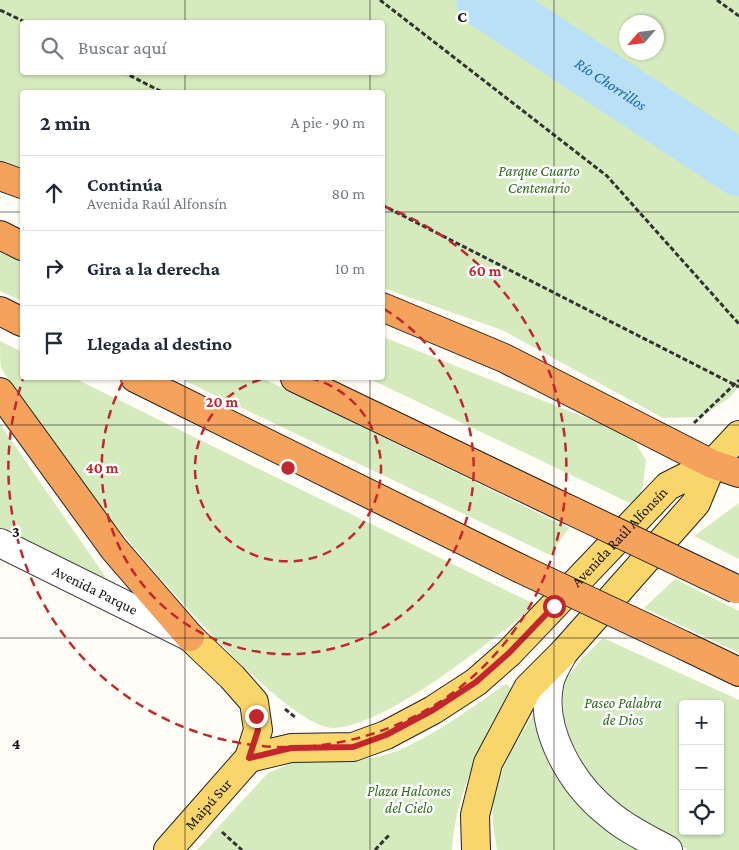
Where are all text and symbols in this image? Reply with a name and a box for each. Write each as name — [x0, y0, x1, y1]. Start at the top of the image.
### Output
text: C — [457, 8, 467, 25]
north arrow — [619, 15, 664, 60]
search box — [20, 20, 385, 75]
icon: search — [38, 34, 66, 62]
text: Buscar aquí — [78, 37, 167, 58]
water label: Río Chorrillos — [572, 54, 650, 114]
text: 2 min — [40, 111, 91, 135]
text: A pie · 90 m — [290, 114, 365, 131]
park label: Parque Cuarto Centenario — [498, 163, 580, 196]
text: Continúa — [87, 174, 163, 195]
icon: ahead — [40, 179, 68, 207]
text: 80 m — [331, 185, 365, 202]
text: Avenida Raúl Alfonsín — [87, 195, 227, 212]
icon: right — [40, 254, 68, 282]
text: Gira a la derecha — [87, 258, 220, 279]
text: 10 m — [335, 260, 365, 277]
text: 60 m — [469, 263, 502, 279]
icon: arrive — [40, 329, 68, 357]
text: Llegada al destino — [87, 333, 232, 354]
text: 20 m — [206, 394, 238, 410]
centre of rings — [279, 459, 297, 477]
text: 40 m — [86, 460, 119, 476]
street label: Avenida Raúl Alfonsín — [568, 484, 671, 590]
text: 3 — [12, 523, 20, 540]
street label: Avenida Parque — [50, 562, 141, 618]
route start — [543, 595, 566, 618]
park label: Paseo Palabra de Dios — [584, 695, 662, 728]
map controls — [679, 700, 724, 835]
button: + — [679, 700, 724, 745]
route end — [245, 705, 268, 728]
text: 4 — [12, 735, 21, 752]
button: − — [679, 745, 724, 790]
street label: Maipú Sur — [182, 775, 235, 833]
park label: Plaza Halcones del Cielo — [367, 783, 451, 816]
button: locate — [679, 790, 724, 835]

